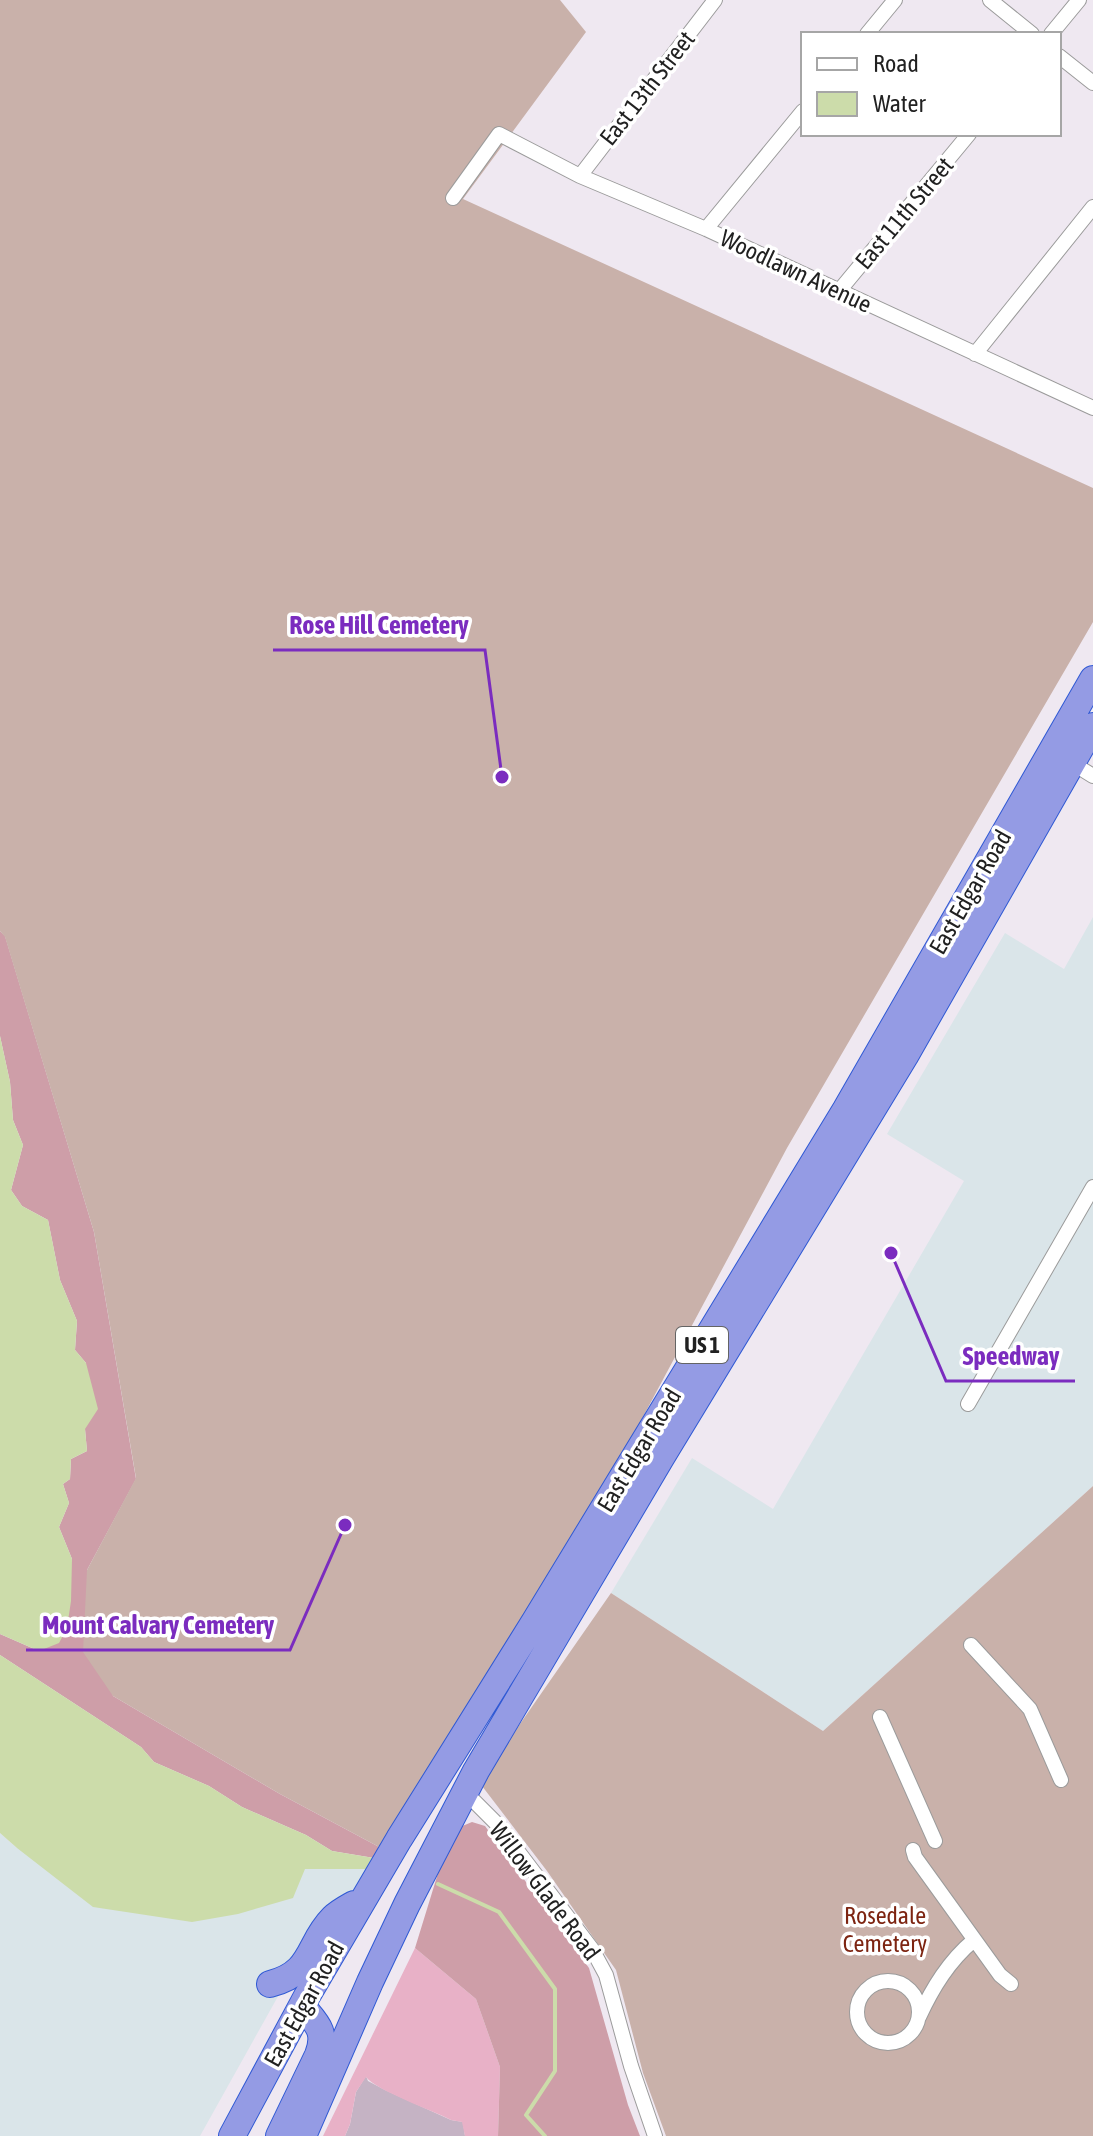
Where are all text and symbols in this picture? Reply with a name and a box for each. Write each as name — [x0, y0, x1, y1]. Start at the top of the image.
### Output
street label: East 13th Street — [594, 26, 700, 150]
legend — [801, 32, 1061, 136]
text: Road — [873, 50, 919, 77]
text: Water — [873, 90, 926, 117]
street label: East 11th Street — [850, 152, 958, 274]
street label: Woodlawn Avenue — [716, 224, 876, 318]
callout: Rose Hill Cemetery — [273, 600, 485, 650]
text: Rose Hill Cemetery — [289, 610, 469, 640]
street label: East Edgar Road — [924, 825, 1016, 959]
road number: US 1 — [676, 1327, 728, 1363]
callout: Speedway — [946, 1331, 1075, 1381]
text: Speedway — [963, 1341, 1060, 1371]
street label: East Edgar Road — [592, 1384, 686, 1516]
callout: Mount Calvary Cemetery — [26, 1600, 290, 1650]
text: Mount Calvary Cemetery — [42, 1610, 274, 1640]
street label: Willow Glade Road — [484, 1817, 606, 1965]
park label: Rosedale Cemetery — [843, 1902, 927, 1957]
street label: East Edgar Road — [259, 1937, 349, 2071]

